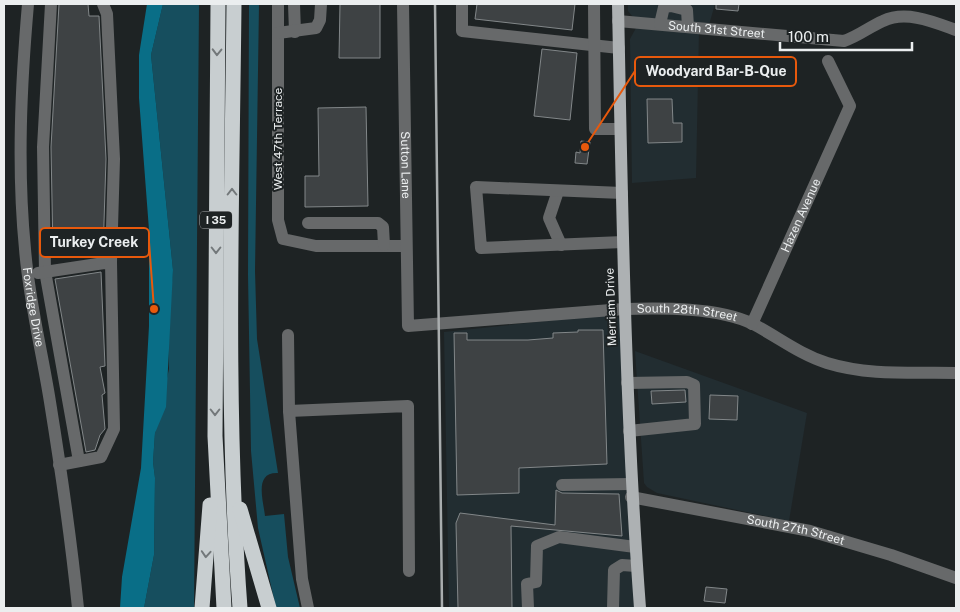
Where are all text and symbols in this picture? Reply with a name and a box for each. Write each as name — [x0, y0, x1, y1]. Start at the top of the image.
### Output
street label: South 31st Street — [667, 18, 766, 41]
scale bar — [780, 20, 912, 52]
text: 100 m — [788, 28, 829, 45]
one-way arrow — [212, 49, 222, 57]
callout: Woodyard Bar-B-Que — [635, 57, 796, 86]
text: Woodyard Bar-B-Que — [645, 63, 787, 79]
street label: West 47th Terrace — [271, 88, 285, 190]
street label: Sutton Lane — [398, 131, 413, 199]
street label: Hazen Avenue — [778, 176, 824, 255]
one-way arrow — [227, 188, 237, 196]
road number: I 35 — [200, 212, 232, 228]
callout: Turkey Creek — [40, 228, 149, 257]
text: Turkey Creek — [50, 234, 138, 250]
one-way arrow — [211, 246, 221, 254]
street label: Foxridge Drive — [20, 266, 47, 348]
street label: Merriam Drive — [603, 267, 619, 346]
street label: South 28th Street — [637, 302, 739, 325]
one-way arrow — [210, 409, 220, 417]
street label: South 27th Street — [745, 512, 847, 548]
one-way arrow — [201, 551, 212, 559]

